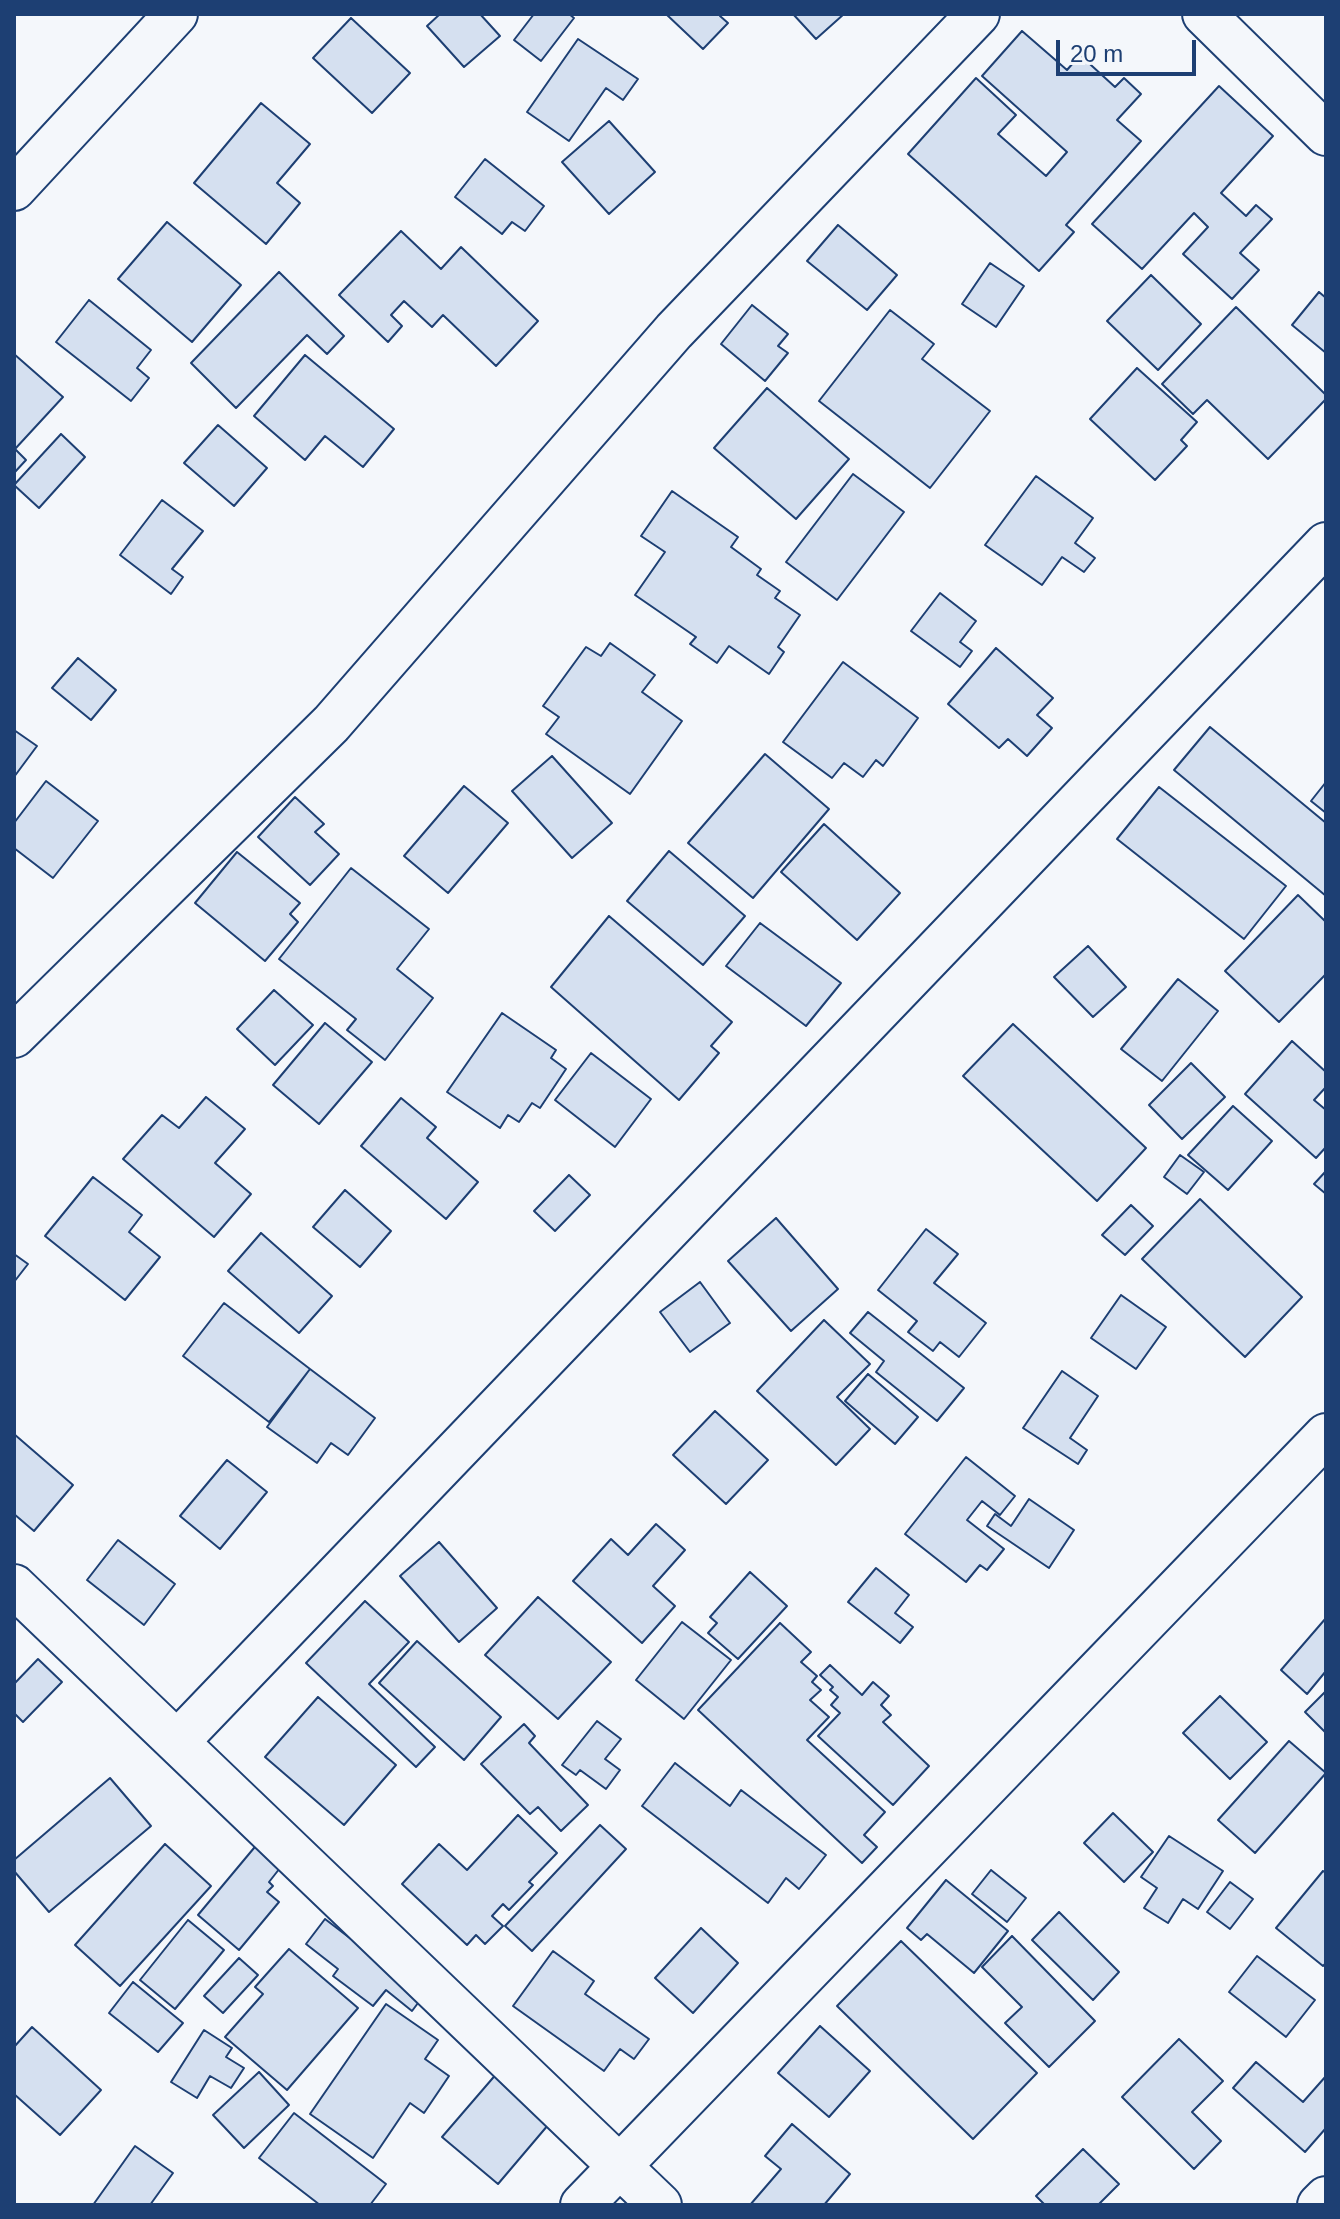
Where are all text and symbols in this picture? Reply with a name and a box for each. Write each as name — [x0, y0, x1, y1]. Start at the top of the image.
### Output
scale bar — [1060, 24, 1200, 74]
text: 20 m — [1070, 40, 1123, 67]

